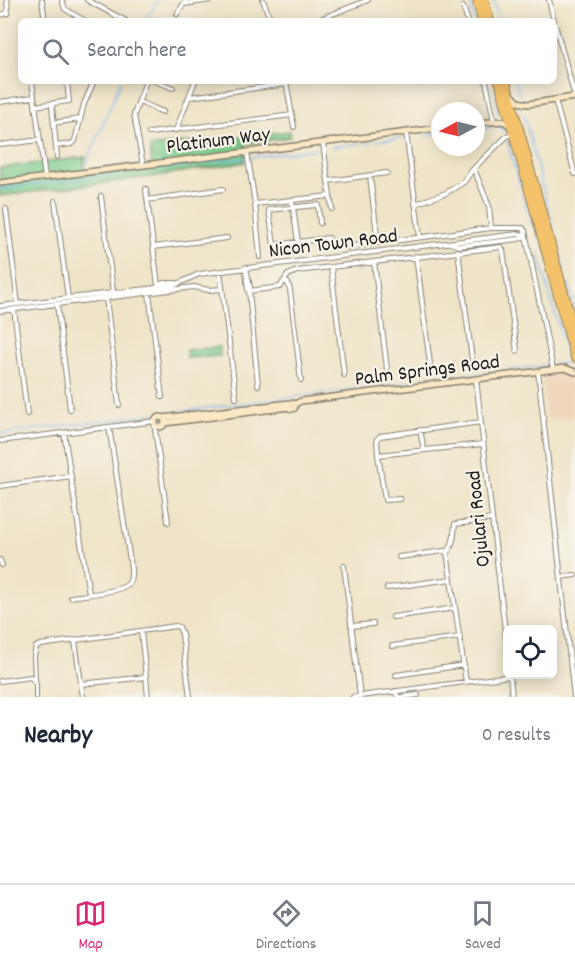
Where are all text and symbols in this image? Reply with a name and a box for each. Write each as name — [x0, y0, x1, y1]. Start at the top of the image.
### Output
search box — [18, 18, 557, 84]
icon: search — [39, 35, 72, 68]
text: Search here — [87, 36, 186, 67]
north arrow — [431, 102, 485, 156]
street label: Platinum Way — [165, 121, 272, 163]
street label: Nicon Town Road — [267, 222, 400, 268]
street label: Palm Springs Road — [353, 348, 502, 396]
street label: Ojulari Road — [460, 469, 500, 569]
map controls — [503, 625, 557, 679]
button: locate — [503, 625, 557, 679]
text: Nearby — [24, 718, 92, 755]
text: 0 results — [482, 722, 551, 750]
tab: Map — [74, 897, 107, 956]
tab: Directions — [256, 897, 316, 956]
tab: Saved — [465, 897, 501, 956]

